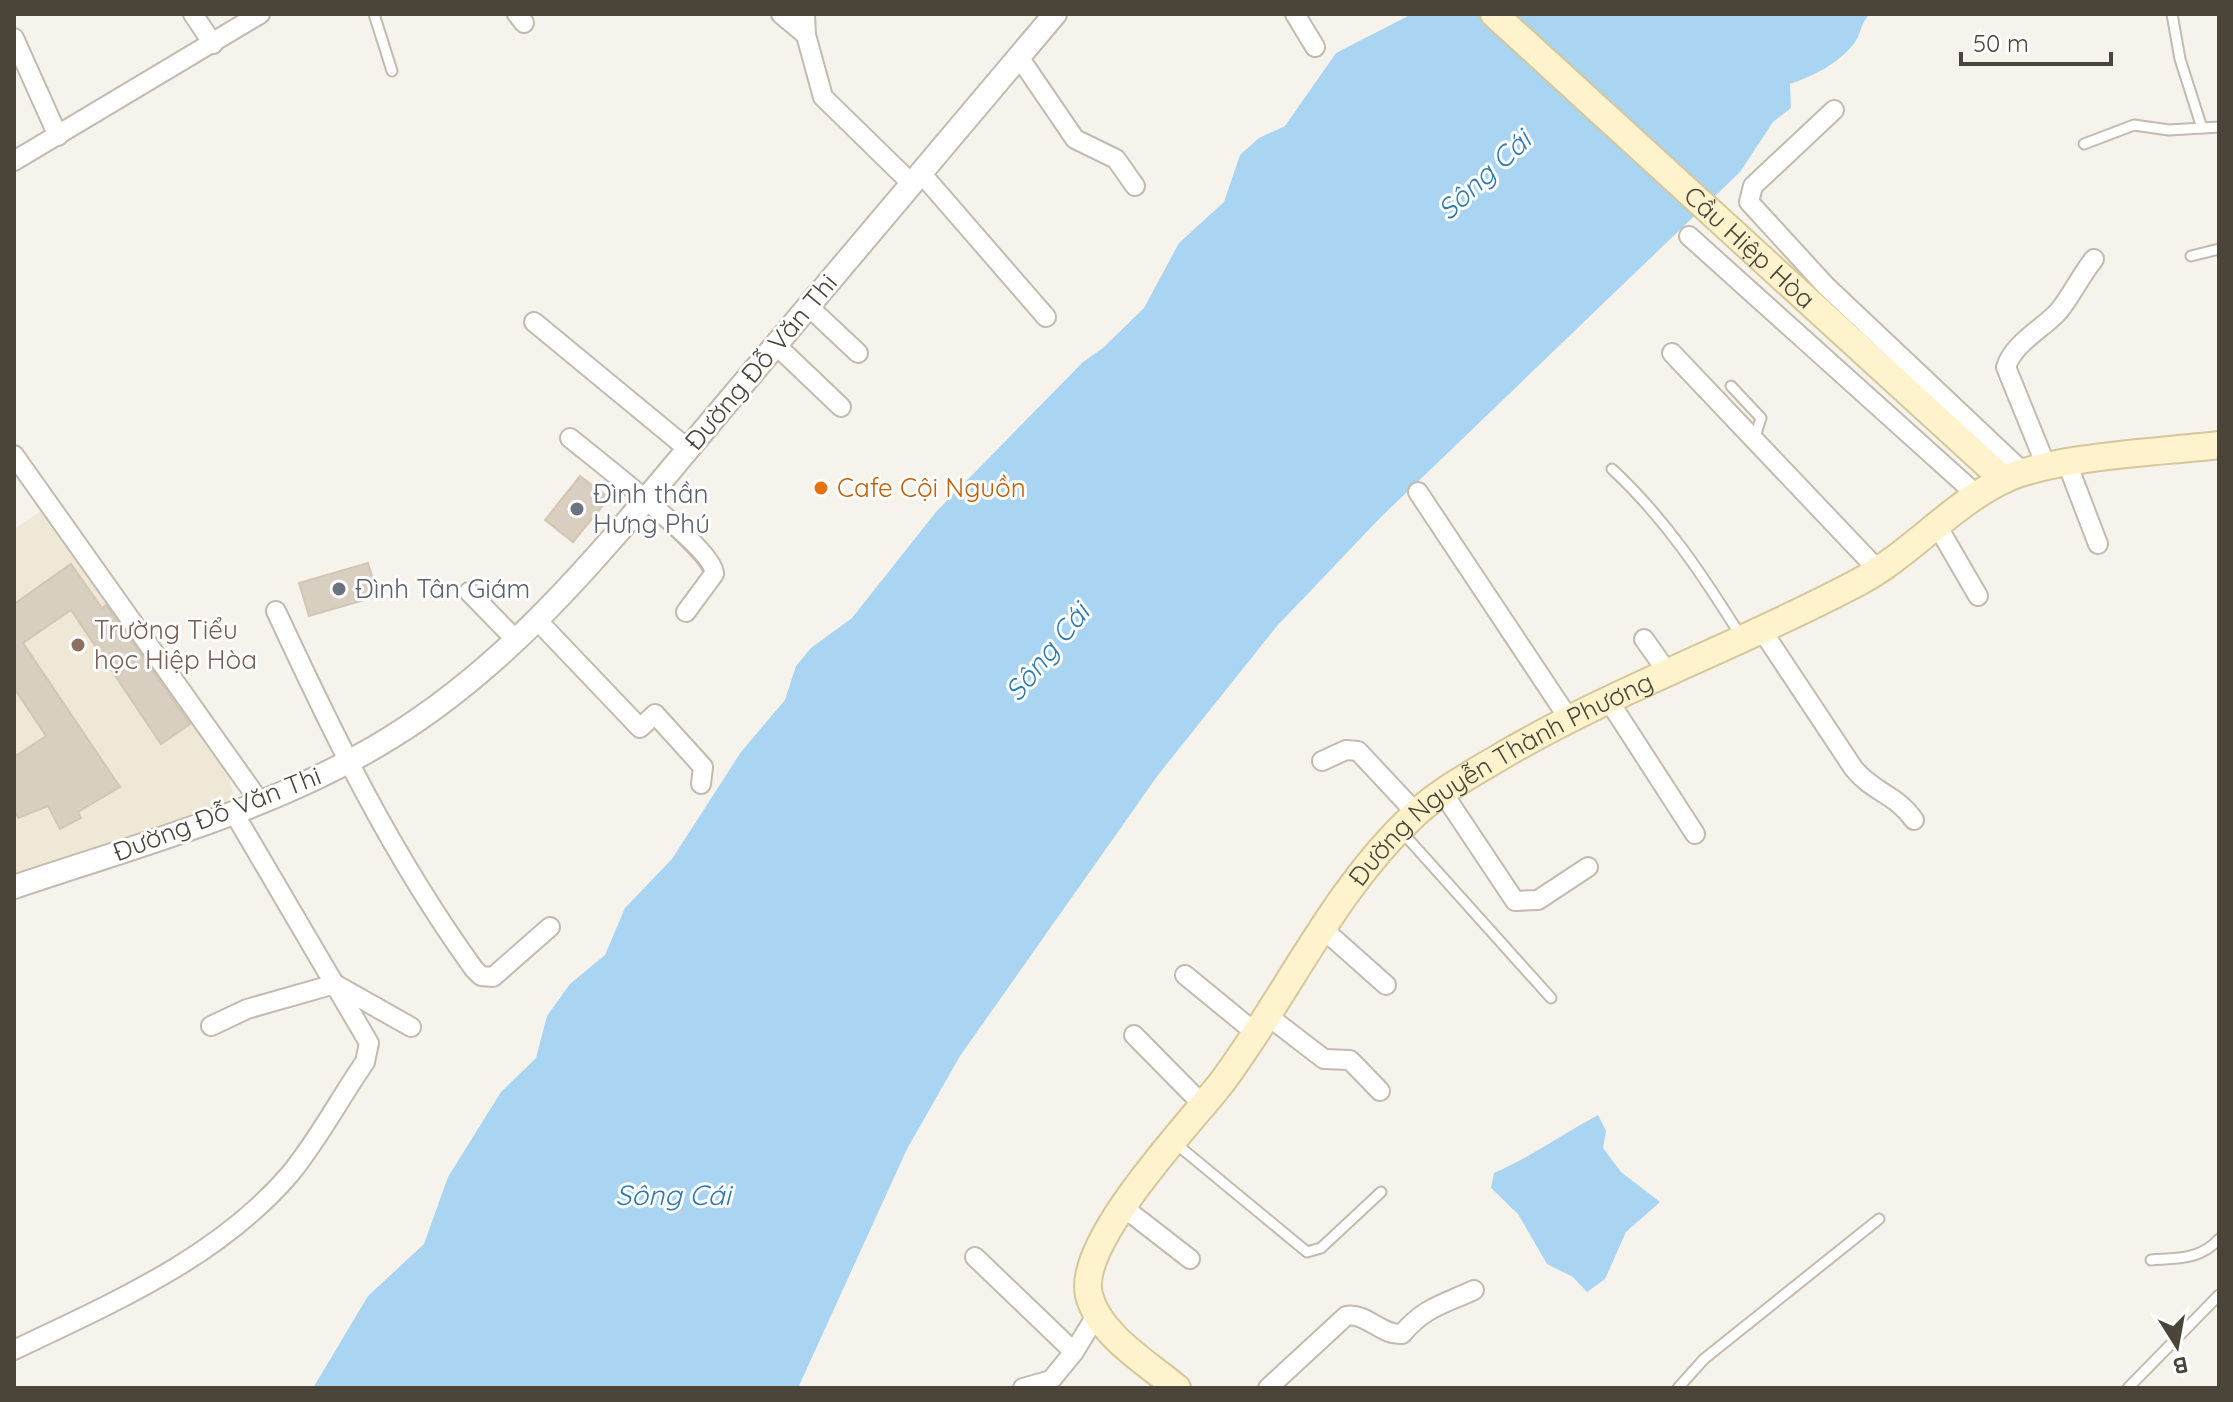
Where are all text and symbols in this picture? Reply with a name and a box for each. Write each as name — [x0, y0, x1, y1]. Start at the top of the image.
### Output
scale bar — [1961, 16, 2111, 66]
text: 50 m — [1973, 28, 2029, 58]
water label: Sông Cái — [1430, 121, 1540, 227]
street label: Cầu Hiệp Hòa — [1677, 179, 1822, 315]
street label: Đường Đỗ Văn Thi — [677, 267, 844, 457]
place label: Cafe Cội Nguồn — [837, 471, 1026, 504]
place label: Đình thần Hưng Phú — [593, 477, 710, 540]
marker: Cafe Cội Nguồn — [812, 479, 830, 497]
marker: Đình thần Hưng Phú — [568, 500, 586, 518]
place label: Đình Tân Giám — [355, 572, 530, 605]
marker: Đình Tân Giám — [330, 580, 348, 598]
water label: Sông Cái — [997, 594, 1098, 707]
place label: Trường Tiểu học Hiệp Hòa — [94, 613, 257, 676]
marker: Trường Tiểu học Hiệp Hòa — [69, 636, 87, 654]
street label: Đường Nguyễn Thành Phương — [1341, 665, 1658, 892]
street label: Đường Đỗ Văn Thi — [108, 759, 325, 868]
water label: Sông Cái — [615, 1177, 734, 1212]
north arrow — [2137, 1306, 2217, 1386]
text: B — [2171, 1351, 2191, 1381]

